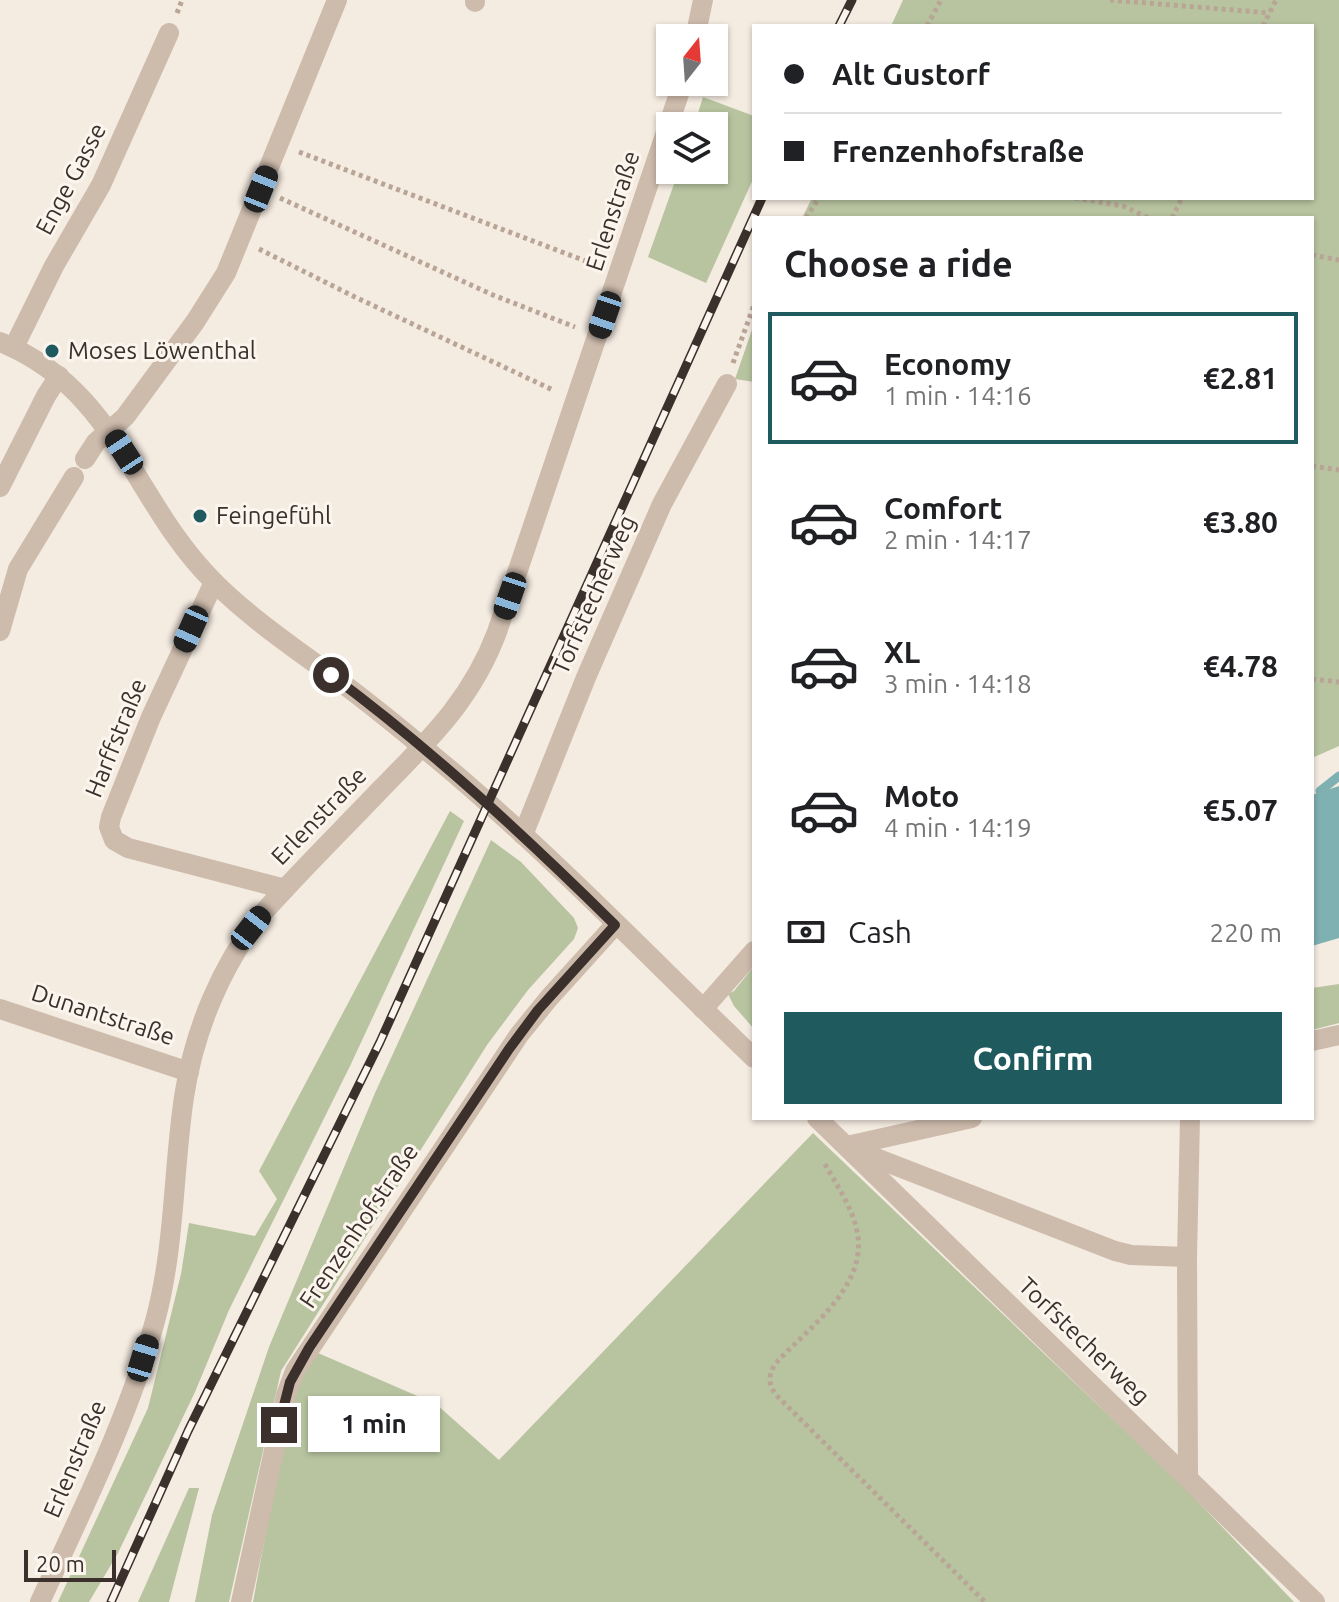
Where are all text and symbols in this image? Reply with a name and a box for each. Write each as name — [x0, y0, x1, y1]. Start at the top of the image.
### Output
north arrow — [656, 24, 728, 96]
map controls — [656, 24, 728, 184]
text: Alt Gustorf — [832, 57, 990, 91]
button: layers — [656, 112, 728, 184]
street label: Enge Gasse — [30, 119, 111, 239]
text: Frenzenhofstraße — [832, 134, 1084, 168]
street label: Erlenstraße — [580, 147, 645, 274]
car — [241, 162, 281, 216]
text: Choose a ride — [784, 243, 1013, 284]
car — [586, 288, 624, 342]
place label: Moses Löwenthal — [68, 337, 256, 364]
marker: Moses Löwenthal — [43, 342, 61, 360]
icon: car — [788, 342, 860, 414]
text: Economy — [884, 347, 1011, 381]
text: €2.81 — [1203, 361, 1278, 395]
text: 1 min · 14:16 — [884, 381, 1032, 410]
car — [101, 425, 147, 479]
icon: car — [788, 486, 860, 558]
text: Comfort — [884, 491, 1002, 525]
place label: Feingefühl — [216, 502, 331, 529]
text: €3.80 — [1203, 505, 1278, 539]
marker: Feingefühl — [191, 507, 209, 525]
street label: Torfstecherweg — [546, 511, 641, 678]
text: 2 min · 14:17 — [884, 525, 1032, 554]
car — [491, 569, 529, 623]
car — [170, 602, 212, 656]
icon: car — [788, 630, 860, 702]
text: XL — [884, 635, 920, 669]
text: €4.78 — [1203, 649, 1278, 683]
route start — [313, 657, 349, 693]
text: 3 min · 14:18 — [884, 669, 1032, 698]
street label: Harffstraße — [80, 675, 152, 801]
street label: Erlenstraße — [266, 761, 372, 870]
icon: car — [788, 774, 860, 846]
text: Moto — [884, 779, 959, 813]
text: €5.07 — [1203, 793, 1278, 827]
text: 4 min · 14:19 — [884, 813, 1032, 842]
car — [227, 902, 275, 954]
icon: cash — [784, 910, 828, 954]
text: Cash — [848, 915, 912, 949]
text: 220 m — [1210, 918, 1282, 947]
street label: Dunantstraße — [28, 979, 178, 1050]
button: Confirm — [784, 1012, 1282, 1104]
street label: Frenzenhofstraße — [294, 1139, 423, 1313]
street label: Torfstecherweg — [1014, 1272, 1155, 1410]
car — [125, 1332, 161, 1384]
street label: Erlenstraße — [38, 1396, 111, 1522]
callout: 1 min — [307, 1397, 439, 1453]
route end — [261, 1407, 297, 1443]
text: 1 min — [341, 1409, 407, 1438]
scale bar — [24, 1546, 116, 1582]
text: 20 m — [36, 1551, 85, 1576]

